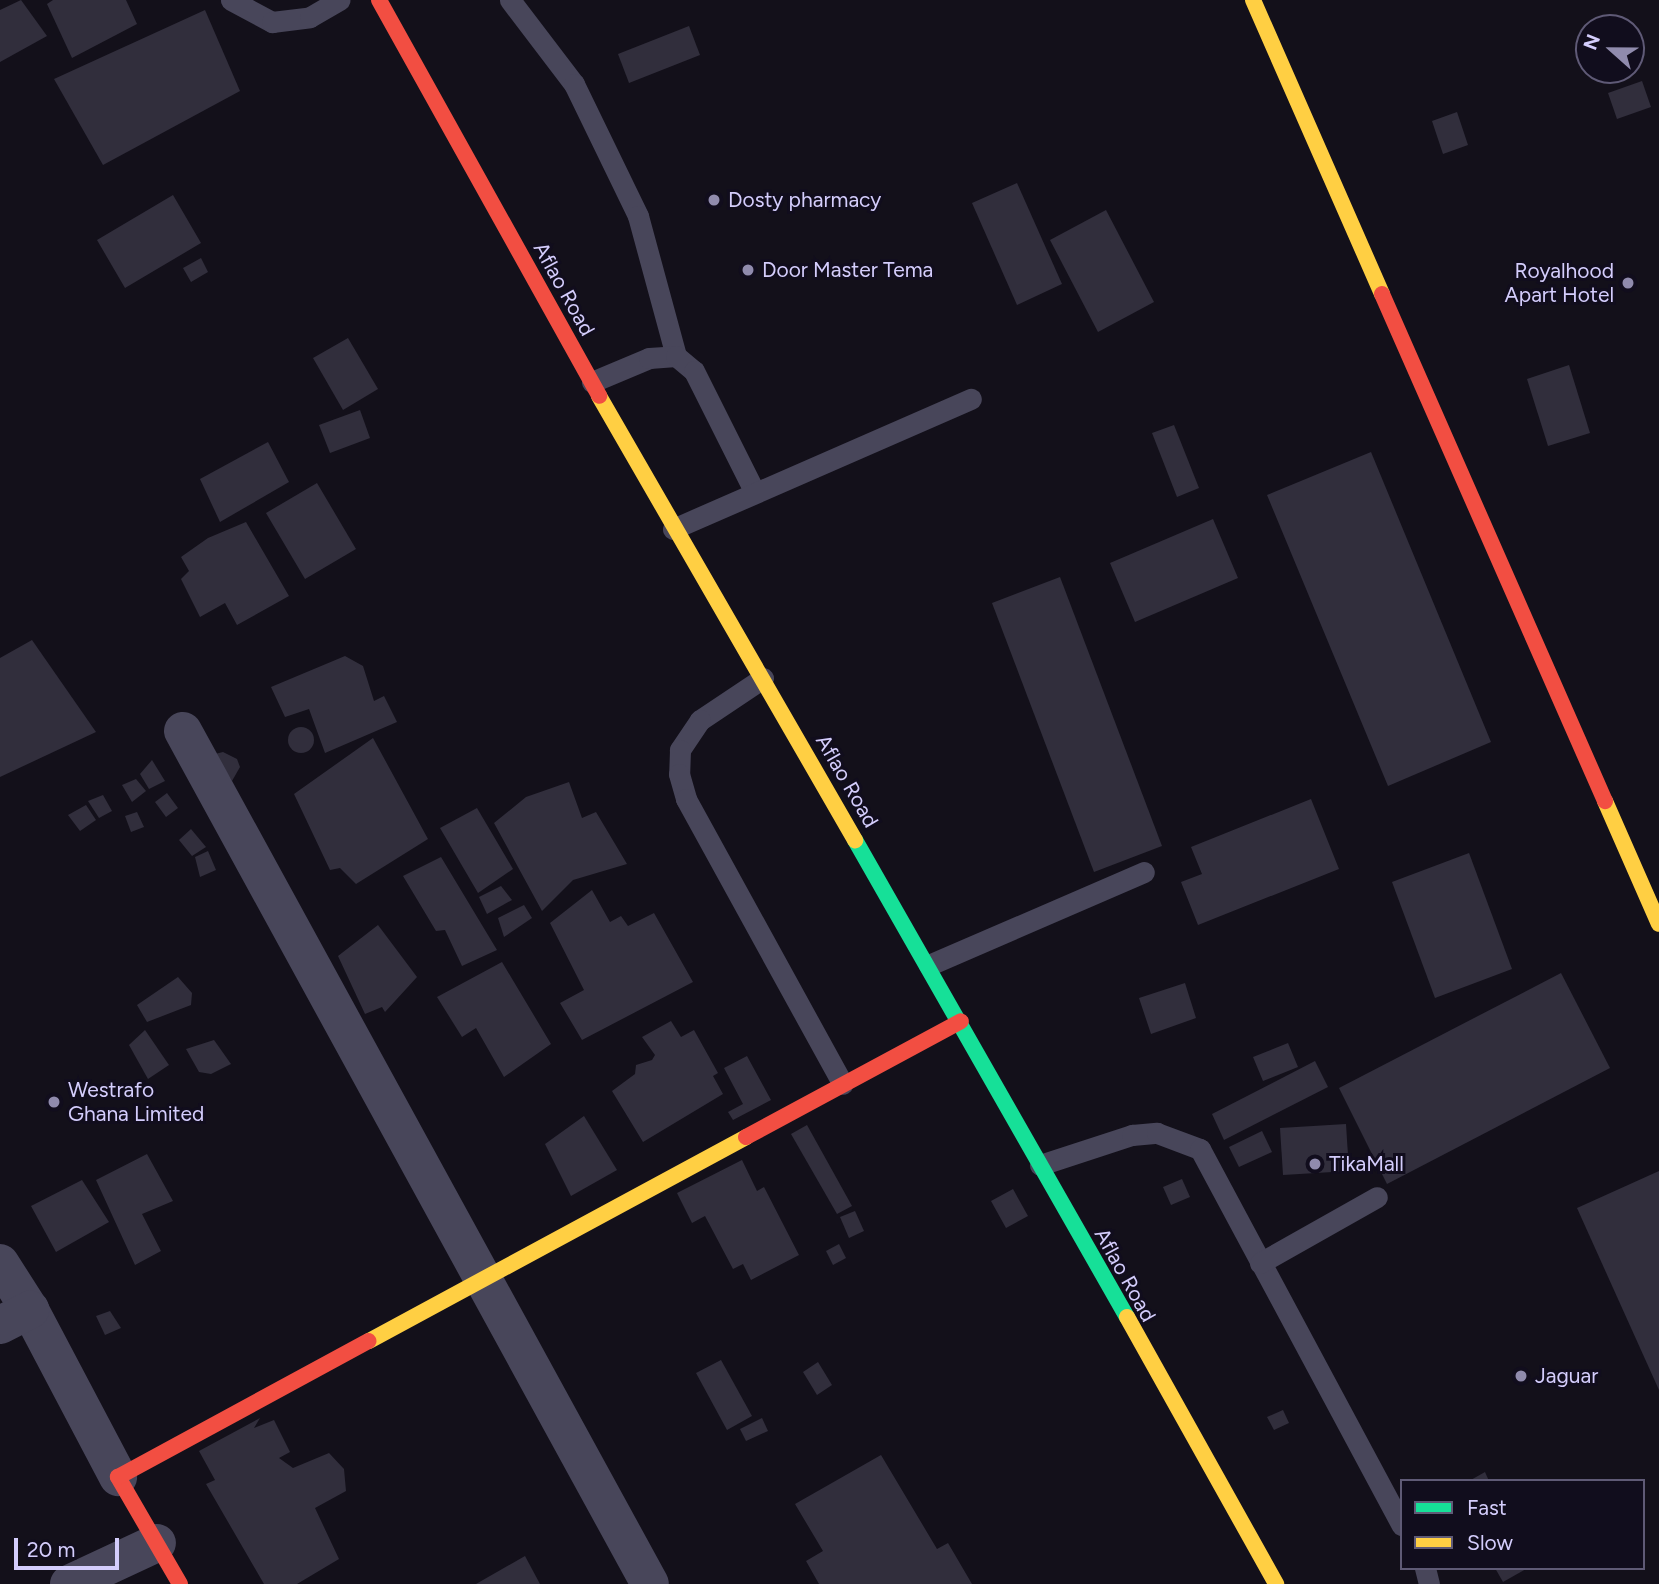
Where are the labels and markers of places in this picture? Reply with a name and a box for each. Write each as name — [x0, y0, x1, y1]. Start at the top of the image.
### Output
place label: Dosty pharmacy — [728, 187, 881, 213]
marker: Dosty pharmacy — [706, 192, 722, 208]
place label: Door Master Tema — [762, 257, 933, 283]
place label: Royalhood Apart Hotel — [1505, 258, 1614, 308]
marker: Door Master Tema — [740, 262, 756, 278]
marker: Royalhood Apart Hotel — [1620, 275, 1636, 291]
place label: Westrafo Ghana Limited — [68, 1077, 204, 1127]
marker: Westrafo Ghana Limited — [46, 1094, 62, 1110]
place label: TikaMall — [1329, 1151, 1404, 1177]
marker: TikaMall — [1307, 1156, 1323, 1172]
place label: Jaguar — [1535, 1363, 1598, 1389]
marker: Jaguar — [1513, 1368, 1529, 1384]

